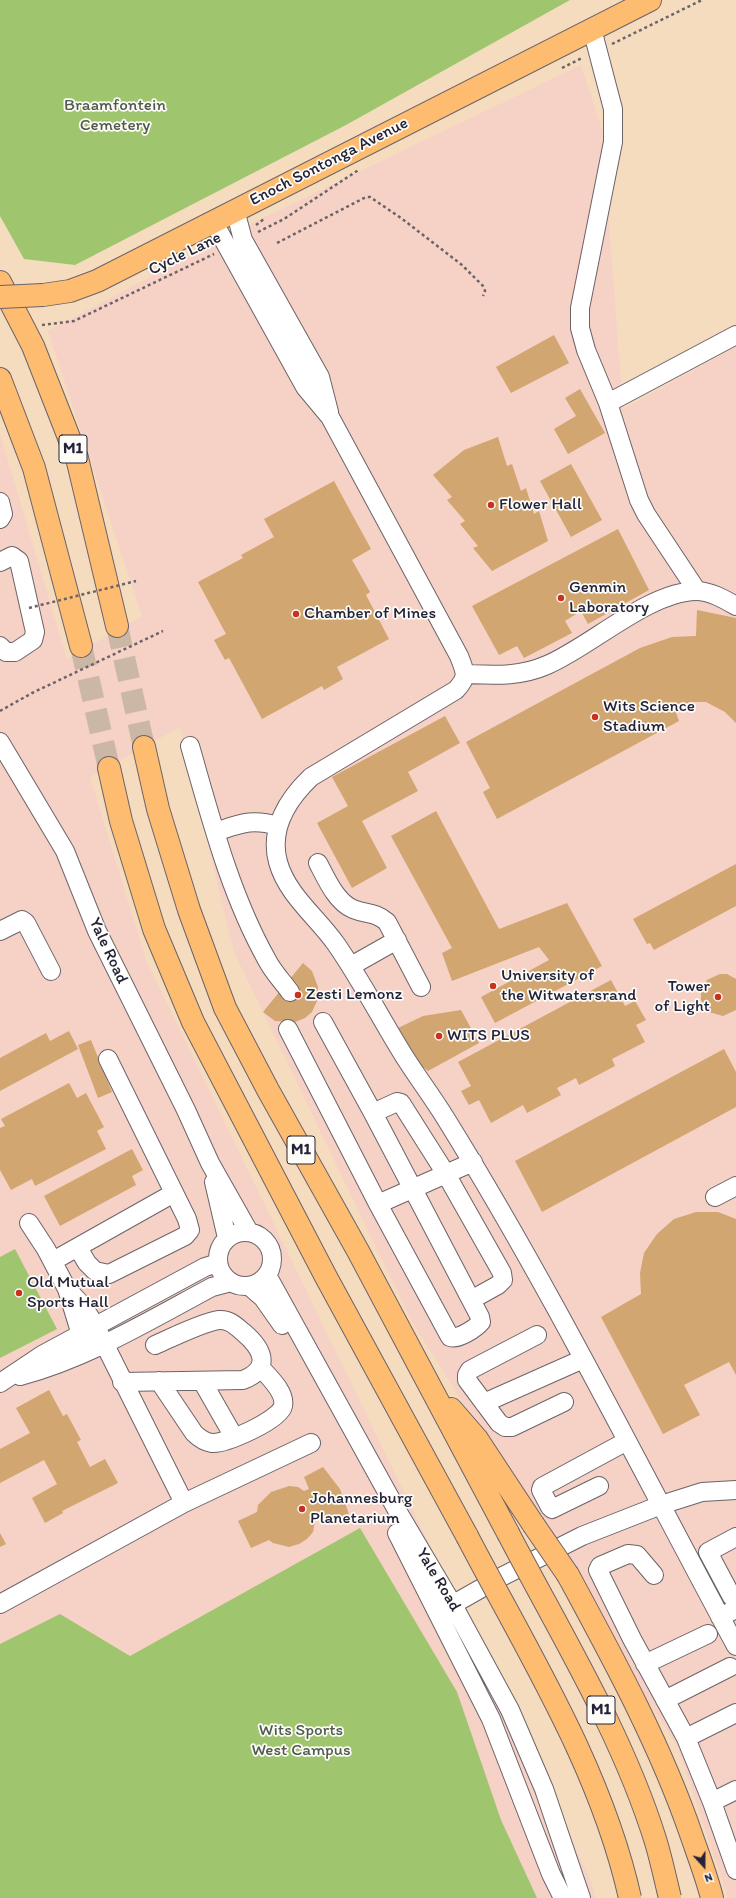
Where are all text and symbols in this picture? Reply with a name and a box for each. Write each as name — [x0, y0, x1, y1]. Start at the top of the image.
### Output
park label: Braamfontein Cemetery — [64, 96, 166, 136]
street label: Enoch Sontonga Avenue — [246, 113, 412, 211]
street label: Cycle Lane — [145, 228, 225, 280]
road number: M1 — [59, 435, 87, 463]
place label: Flower Hall — [499, 495, 582, 515]
marker: Flower Hall — [486, 500, 496, 510]
place label: Genmin Laboratory — [569, 578, 649, 618]
marker: Genmin Laboratory — [556, 593, 566, 603]
place label: Chamber of Mines — [304, 604, 436, 624]
marker: Chamber of Mines — [291, 609, 301, 619]
place label: Wits Science Stadium — [603, 697, 695, 737]
marker: Wits Science Stadium — [590, 712, 600, 722]
street label: Yale Road — [84, 915, 132, 987]
place label: University of the Witwatersrand — [501, 966, 636, 1006]
place label: Tower of Light — [654, 977, 710, 1017]
marker: University of the Witwatersrand — [488, 981, 498, 991]
place label: Zesti Lemonz — [306, 985, 402, 1005]
marker: Zesti Lemonz — [293, 990, 303, 1000]
marker: Tower of Light — [713, 992, 723, 1002]
place label: WITS PLUS — [447, 1026, 530, 1046]
marker: WITS PLUS — [434, 1031, 444, 1041]
road number: M1 — [287, 1136, 315, 1164]
place label: Old Mutual Sports Hall — [27, 1273, 109, 1313]
marker: Old Mutual Sports Hall — [14, 1288, 24, 1298]
place label: Johannesburg Planetarium — [310, 1489, 412, 1529]
marker: Johannesburg Planetarium — [297, 1504, 307, 1514]
street label: Yale Road — [411, 1544, 465, 1616]
road number: M1 — [587, 1696, 615, 1724]
park label: Wits Sports West Campus — [251, 1721, 351, 1761]
north arrow — [684, 1846, 724, 1886]
text: N — [703, 1870, 714, 1885]

